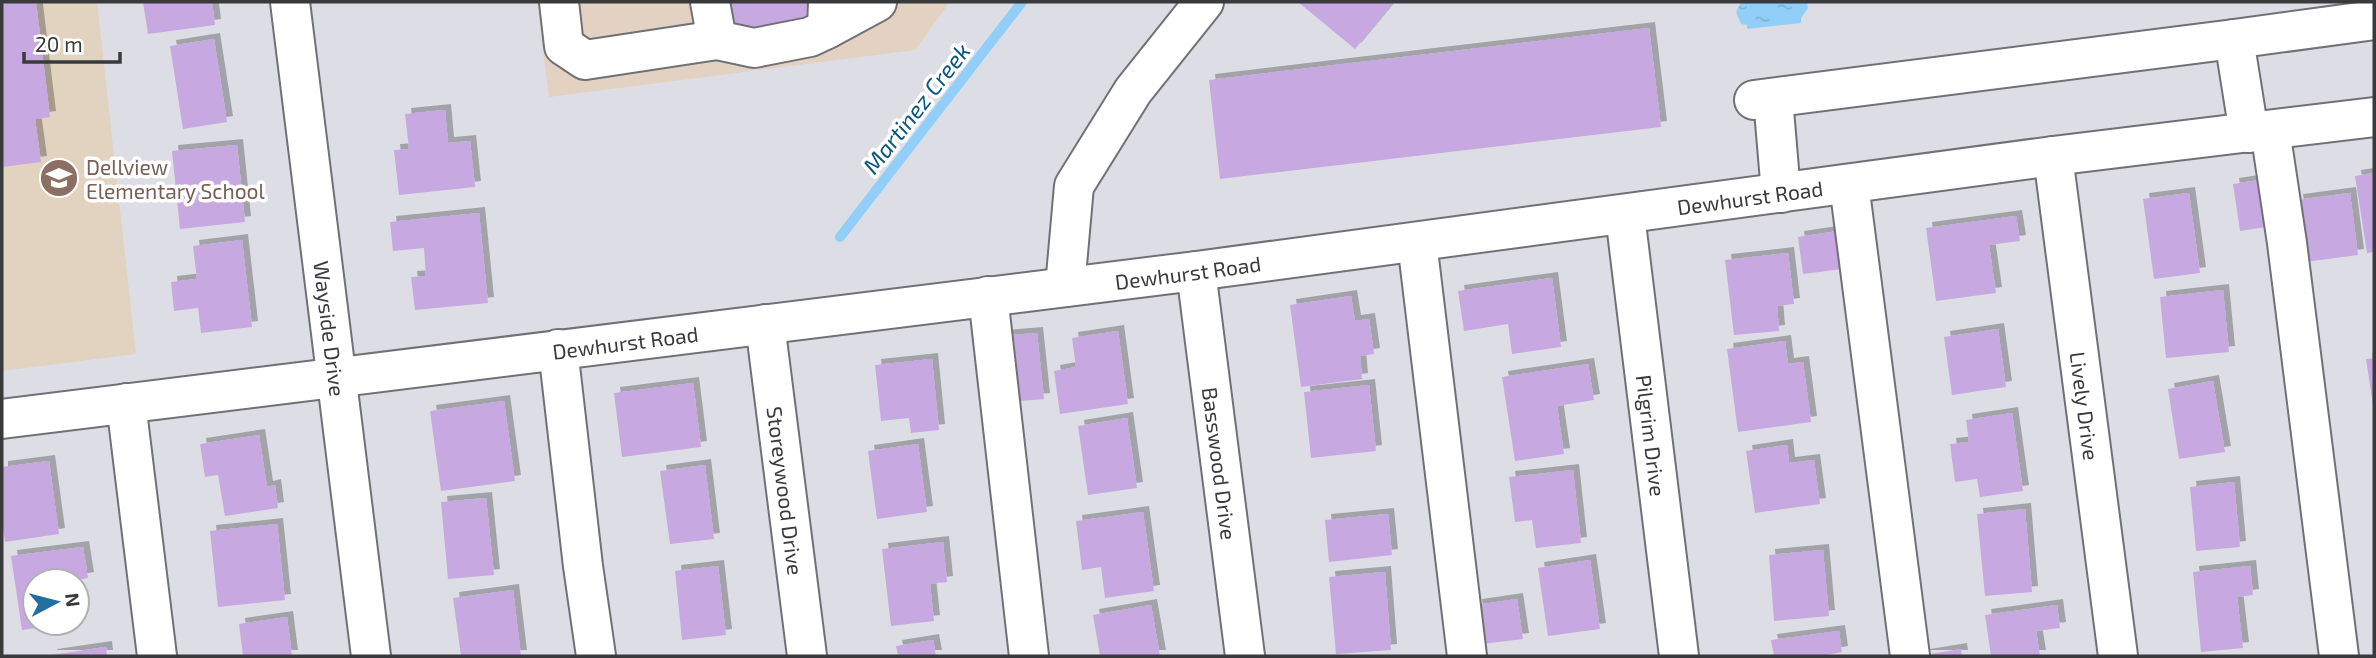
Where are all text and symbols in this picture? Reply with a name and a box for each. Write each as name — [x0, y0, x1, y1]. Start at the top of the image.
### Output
scale bar — [24, 21, 121, 65]
text: 20 m — [35, 31, 83, 56]
water label: Martinez Creek — [856, 37, 976, 179]
place label: Dellview Elementary School — [86, 154, 266, 203]
school or university icon: Dellview Elementary School — [38, 157, 80, 199]
street label: Dewhurst Road — [1675, 175, 1824, 219]
street label: Dewhurst Road — [1113, 250, 1262, 293]
street label: Wayside Drive — [310, 259, 351, 398]
street label: Dewhurst Road — [551, 320, 700, 363]
street label: Lively Drive — [2066, 350, 2105, 462]
street label: Pilgrim Drive — [1632, 373, 1672, 498]
street label: Basswood Drive — [1198, 386, 1243, 541]
street label: Storeywood Drive — [763, 405, 809, 576]
north arrow — [21, 567, 91, 637]
text: N — [61, 592, 86, 608]

